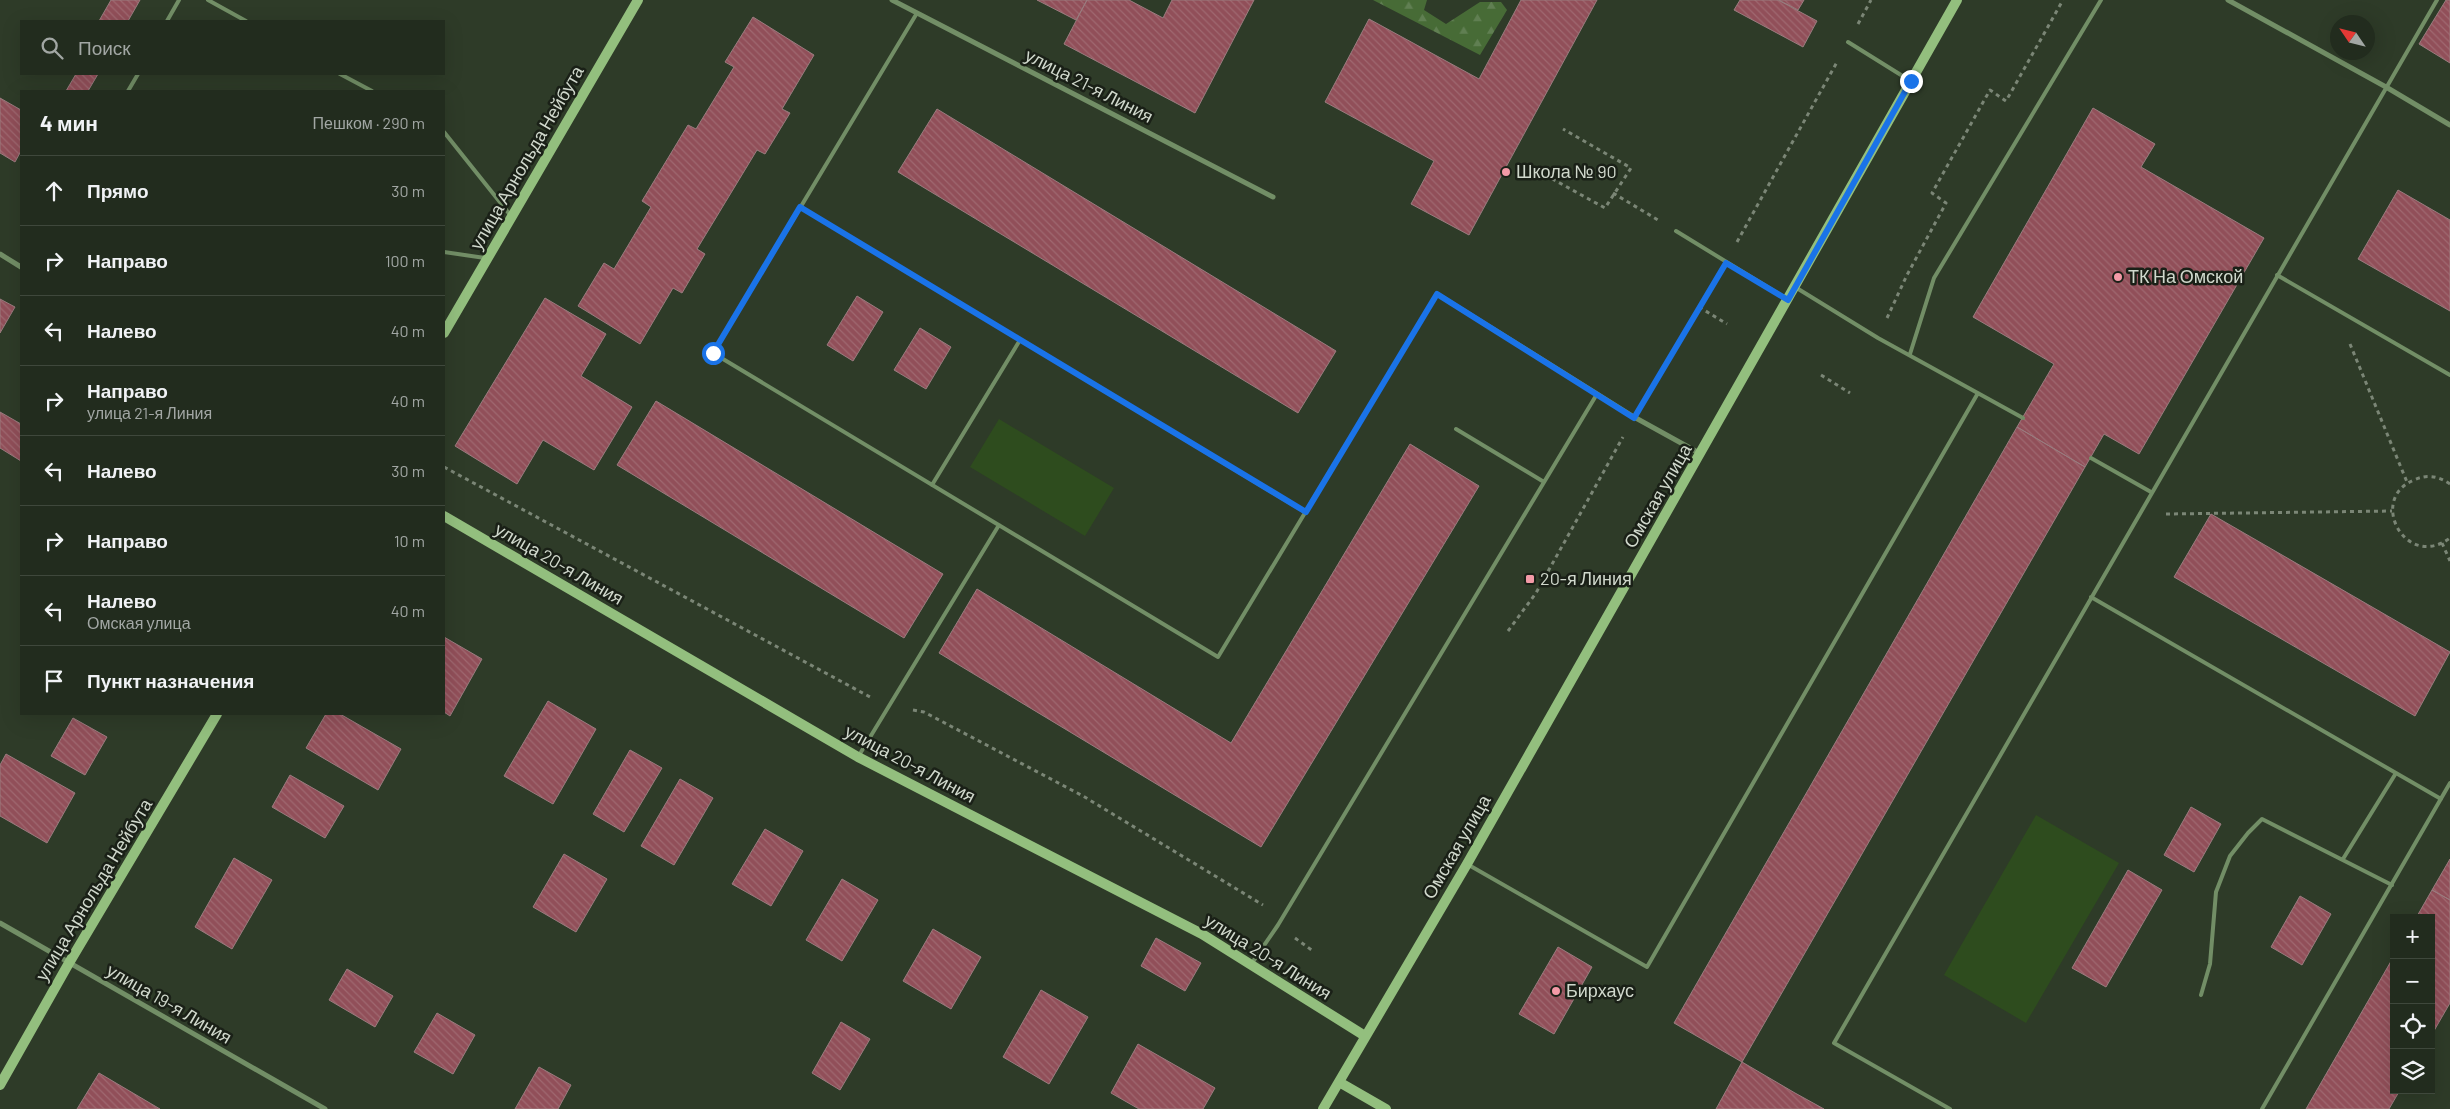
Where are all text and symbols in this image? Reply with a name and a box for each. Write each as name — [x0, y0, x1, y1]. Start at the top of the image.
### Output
north arrow — [2330, 15, 2375, 60]
search box — [20, 20, 445, 75]
icon: search — [38, 34, 66, 62]
text: Поиск — [78, 36, 131, 59]
street label: улица 21-я Линия — [1022, 43, 1157, 127]
street label: улица Арнольда Нейбута — [464, 61, 588, 253]
route end — [1900, 70, 1923, 93]
text: 4 мин — [40, 110, 98, 135]
text: Пешком · 290 m — [313, 113, 425, 132]
place label: Школа № 90 — [1516, 160, 1617, 182]
marker: Школа № 90 — [1500, 166, 1512, 178]
icon: ahead — [40, 177, 68, 205]
text: Прямо — [87, 179, 149, 202]
text: 30 m — [391, 181, 425, 200]
icon: right — [40, 247, 68, 275]
text: Направо — [87, 249, 168, 272]
text: 100 m — [385, 251, 425, 270]
place label: ТК На Омской — [2128, 265, 2243, 287]
marker: ТК На Омской — [2112, 271, 2124, 283]
icon: left — [40, 317, 68, 345]
text: Налево — [87, 319, 157, 342]
text: 40 m — [391, 321, 425, 340]
route start — [702, 342, 725, 365]
text: Направо — [87, 379, 168, 402]
icon: right — [40, 387, 68, 415]
text: 40 m — [391, 391, 425, 410]
text: улица 21-я Линия — [87, 403, 212, 422]
street label: Омская улица — [1618, 439, 1696, 551]
icon: left — [40, 457, 68, 485]
text: Налево — [87, 459, 157, 482]
text: 30 m — [391, 461, 425, 480]
street label: улица 20-я Линия — [491, 517, 628, 609]
icon: right — [40, 527, 68, 555]
text: Направо — [87, 529, 168, 552]
text: 10 m — [394, 531, 425, 550]
place label: 20-я Линия — [1540, 567, 1632, 589]
marker: 20-я Линия — [1524, 573, 1536, 585]
text: Налево — [87, 589, 157, 612]
icon: left — [40, 597, 68, 625]
text: 40 m — [391, 601, 425, 620]
text: Омская улица — [87, 613, 191, 632]
icon: arrive — [40, 667, 68, 695]
text: Пункт назначения — [87, 669, 254, 692]
street label: улица 20-я Линия — [841, 719, 980, 807]
street label: Омская улица — [1417, 790, 1495, 902]
street label: улица Арнольда Нейбута — [30, 794, 157, 985]
street label: улица 20-я Линия — [1201, 908, 1336, 1004]
map controls — [2390, 914, 2435, 1094]
button: + — [2390, 914, 2435, 959]
street label: улица 19-я Линия — [103, 958, 236, 1048]
button: − — [2390, 959, 2435, 1004]
place label: Бирхаус — [1566, 979, 1634, 1001]
marker: Бирхаус — [1550, 985, 1562, 997]
button: locate — [2390, 1004, 2435, 1049]
button: layers — [2390, 1049, 2435, 1094]

